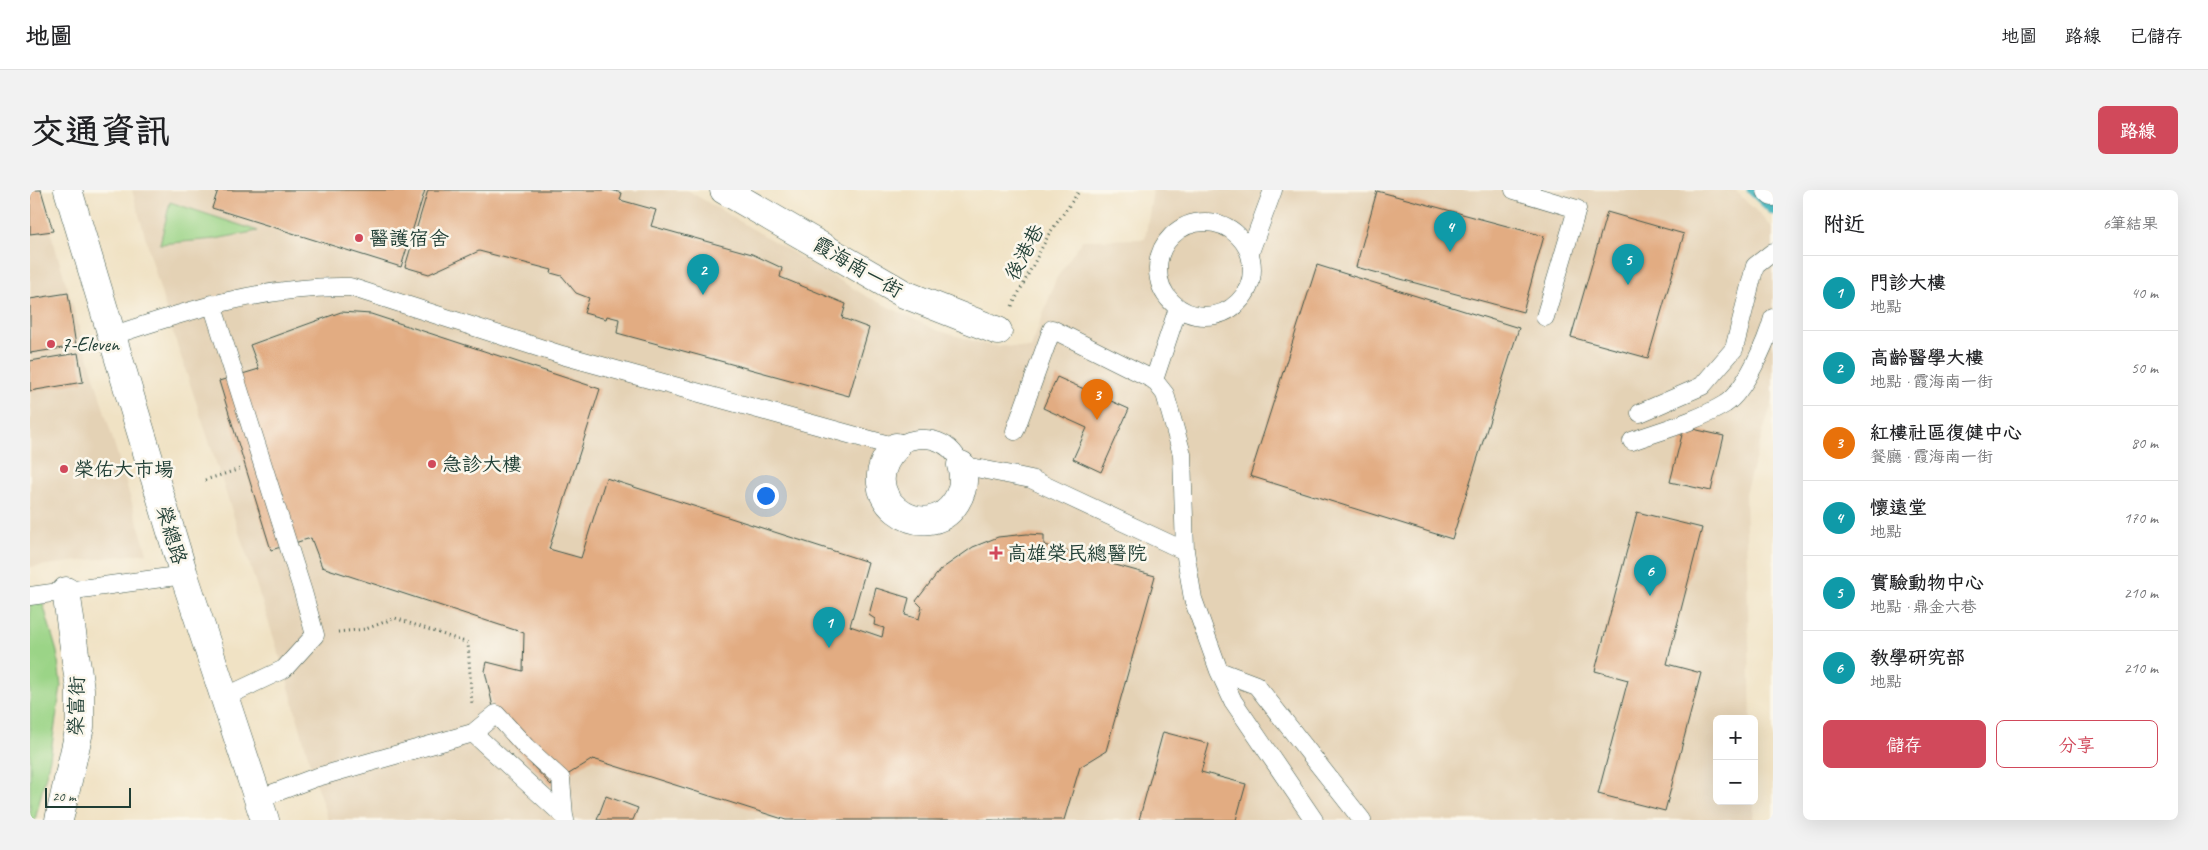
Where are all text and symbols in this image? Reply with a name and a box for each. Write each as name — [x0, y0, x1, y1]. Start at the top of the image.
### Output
text: 地圖 — [25, 21, 73, 51]
text: 地圖 — [2001, 25, 2037, 47]
text: 路線 — [2065, 25, 2101, 47]
text: 已儲存 — [2129, 25, 2183, 47]
button: 路線 — [2098, 106, 2178, 154]
text: 交通資訊 — [30, 109, 170, 154]
pin: 4 — [1434, 211, 1466, 252]
text: 附近 — [1823, 211, 1865, 237]
text: 6筆結果 — [2103, 214, 2158, 234]
street label: 後港巷 — [999, 219, 1050, 285]
place label: 醫護宿舍 — [369, 226, 449, 251]
marker: 醫護宿舍 — [353, 232, 365, 244]
street label: 霞海南一街 — [808, 232, 907, 303]
pin: 5 — [1612, 244, 1644, 285]
pin: 2 — [687, 254, 719, 295]
text: 門診大樓 — [1870, 271, 1946, 295]
text: 1 — [1835, 283, 1843, 303]
text: 40 m — [2131, 283, 2158, 303]
text: 地點 — [1870, 297, 1902, 317]
place label: 7-Eleven — [61, 332, 120, 357]
marker: 7-Eleven — [45, 338, 57, 350]
text: 高齡醫學大樓 — [1870, 346, 1984, 370]
text: 2 — [1835, 358, 1843, 378]
text: 50 m — [2131, 358, 2158, 378]
text: 地點 · 霞海南一街 — [1870, 372, 1993, 392]
pin: 3 — [1081, 379, 1113, 420]
text: 紅樓社區復健中心 — [1870, 421, 2022, 445]
text: 3 — [1835, 433, 1843, 453]
text: 80 m — [2131, 433, 2158, 453]
text: 餐廳 · 霞海南一街 — [1870, 447, 1993, 467]
place label: 急診大樓 — [442, 452, 522, 477]
place label: 榮佑大市場 — [74, 457, 174, 482]
marker: 急診大樓 — [426, 458, 438, 470]
marker: 榮佑大市場 — [58, 463, 70, 475]
your location — [753, 483, 779, 509]
text: 懷遠堂 — [1870, 496, 1927, 520]
street label: 榮總路 — [151, 503, 193, 568]
text: 4 — [1835, 508, 1843, 528]
text: 170 m — [2124, 508, 2158, 528]
text: 地點 — [1870, 522, 1902, 542]
place label: 高雄榮民總醫院 — [1007, 541, 1147, 566]
marker: 高雄榮民總醫院 — [989, 546, 1003, 560]
pin: 6 — [1634, 555, 1666, 596]
text: 實驗動物中心 — [1870, 571, 1984, 595]
text: 5 — [1836, 583, 1842, 603]
text: 210 m — [2124, 583, 2158, 603]
text: 地點 · 鼎金六巷 — [1870, 597, 1977, 617]
pin: 1 — [813, 607, 845, 648]
text: 教學研究部 — [1870, 646, 1965, 670]
text: 6 — [1835, 658, 1843, 678]
text: 210 m — [2124, 658, 2158, 678]
text: 地點 — [1870, 672, 1902, 692]
street label: 榮富街 — [63, 676, 90, 736]
map controls — [1713, 715, 1758, 805]
button: + — [1713, 715, 1758, 760]
button: 儲存 — [1823, 720, 1986, 768]
button: 分享 — [1996, 720, 2158, 768]
button: − — [1713, 760, 1758, 805]
scale bar — [45, 785, 131, 808]
text: 20 m — [52, 788, 76, 805]

